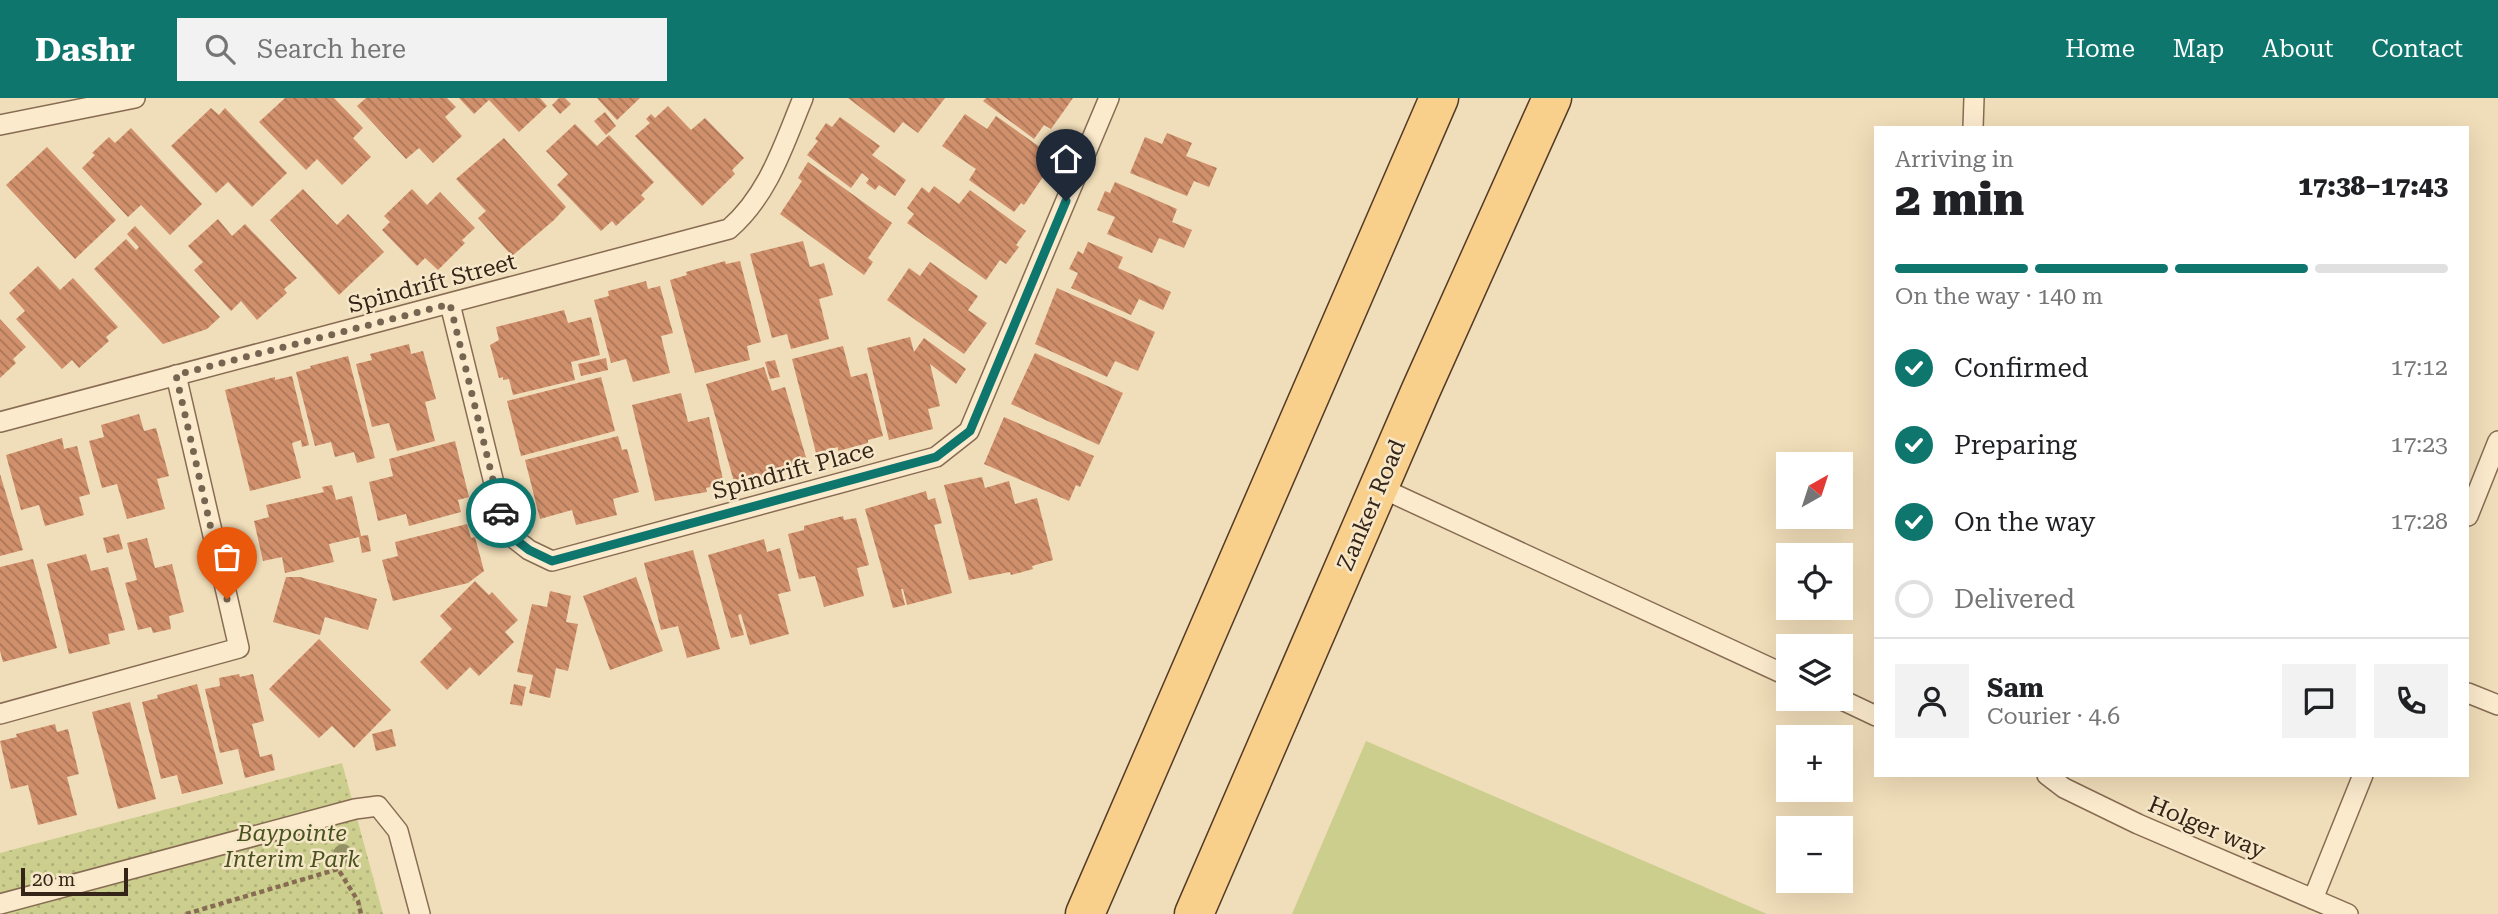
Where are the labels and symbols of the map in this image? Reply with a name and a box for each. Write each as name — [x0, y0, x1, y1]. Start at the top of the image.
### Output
pin — [1036, 129, 1096, 201]
street label: Spindrift Street — [345, 248, 520, 319]
street label: Zanker Road — [1332, 435, 1411, 575]
street label: Spindrift Place — [709, 436, 877, 505]
north arrow — [1776, 452, 1853, 528]
courier — [466, 478, 536, 548]
pin — [197, 527, 257, 599]
street label: Holger way — [2144, 791, 2270, 864]
park label: Baypointe Interim Park — [223, 820, 360, 873]
scale bar — [21, 865, 128, 897]

